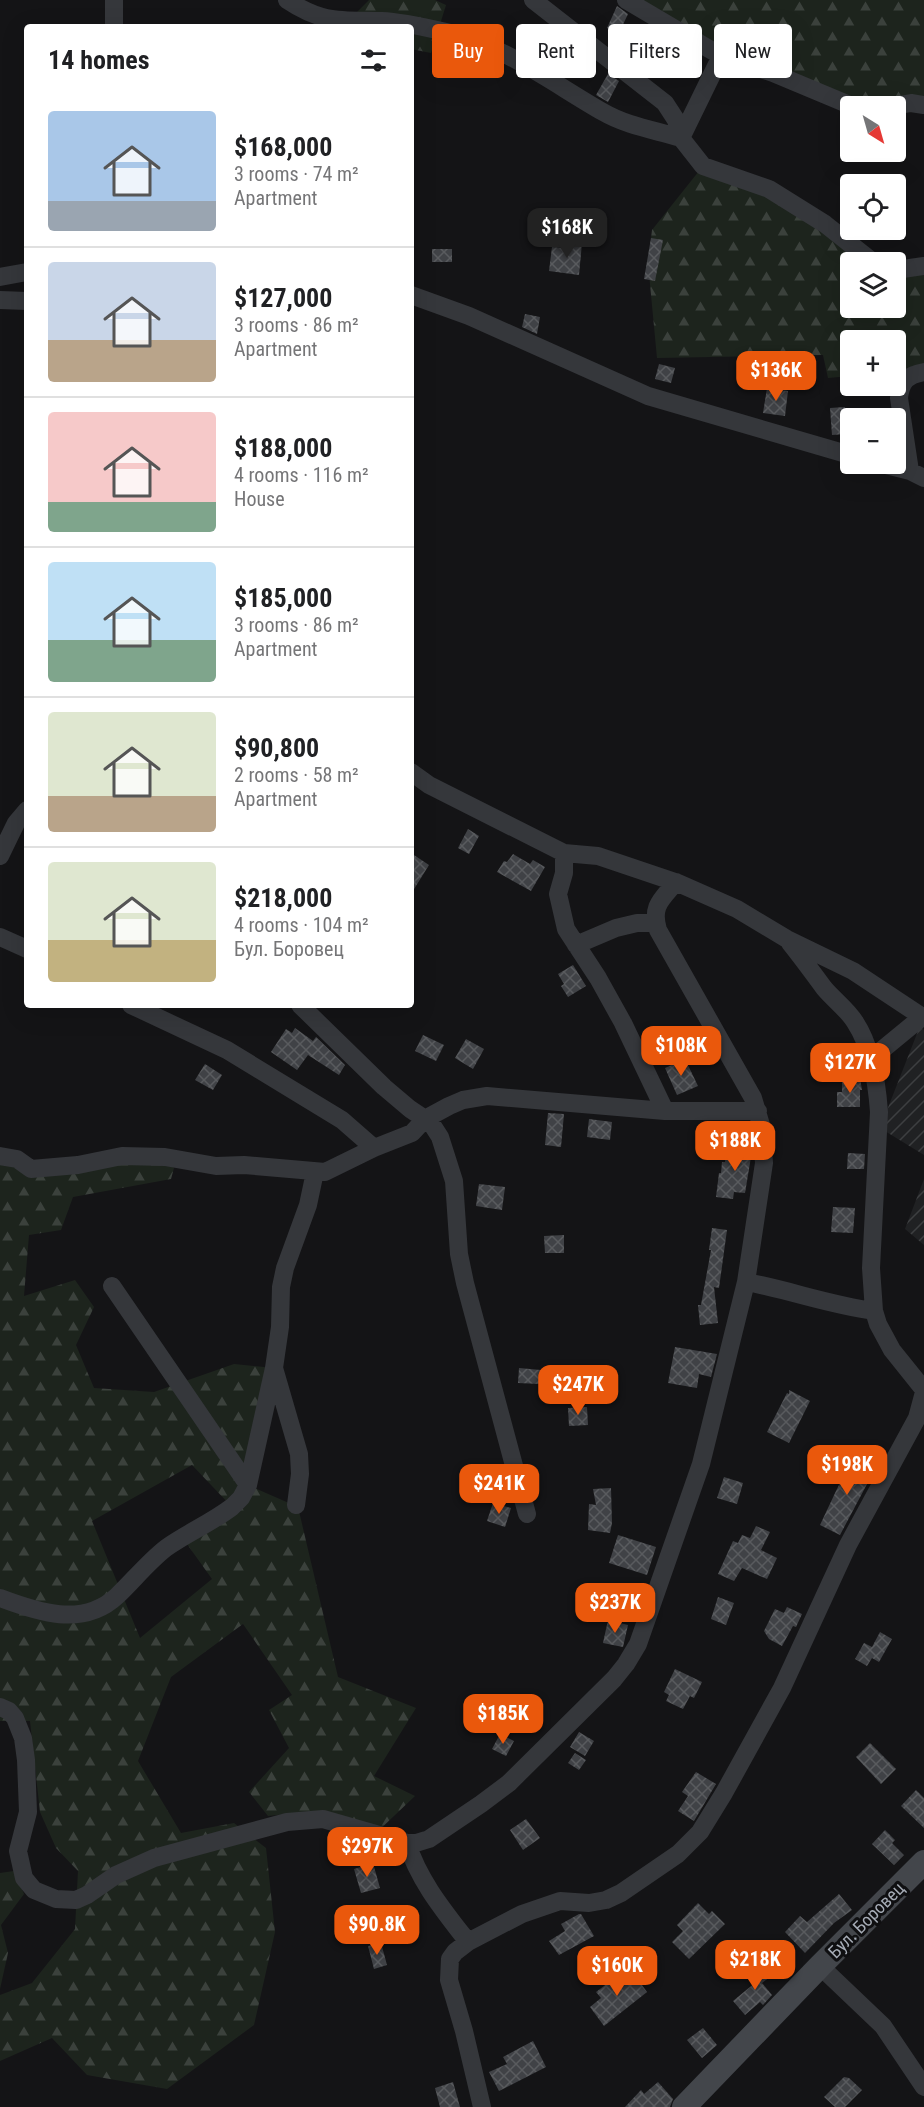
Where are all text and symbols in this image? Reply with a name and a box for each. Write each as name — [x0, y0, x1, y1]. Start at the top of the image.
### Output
chip: Buy — [432, 24, 504, 78]
chip: Rent — [516, 24, 596, 78]
chip: Filters — [608, 24, 702, 78]
chip: New — [714, 24, 792, 78]
icon: filters — [357, 44, 390, 77]
text: 14 homes — [48, 45, 150, 75]
north arrow — [840, 96, 906, 162]
map controls — [840, 96, 906, 474]
text: $168,000 — [234, 132, 332, 162]
icon: home — [96, 135, 168, 207]
text: 3 rooms · 74 m² — [234, 162, 359, 186]
button: locate — [840, 174, 906, 240]
text: Apartment — [234, 186, 318, 210]
pin: $168K — [525, 208, 609, 259]
text: $168K — [541, 215, 593, 239]
button: layers — [840, 252, 906, 318]
text: $127,000 — [234, 283, 332, 313]
icon: home — [96, 286, 168, 358]
text: 3 rooms · 86 m² — [234, 313, 359, 337]
button: + — [840, 330, 906, 396]
text: Apartment — [234, 337, 318, 361]
pin: $136K — [734, 351, 818, 402]
text: $136K — [750, 358, 802, 382]
button: − — [840, 408, 906, 474]
text: $188,000 — [234, 433, 332, 463]
icon: home — [96, 436, 168, 508]
text: 4 rooms · 116 m² — [234, 463, 369, 487]
text: House — [234, 487, 285, 511]
text: $185,000 — [234, 583, 332, 613]
icon: home — [96, 586, 168, 658]
text: 3 rooms · 86 m² — [234, 613, 359, 637]
text: Apartment — [234, 637, 318, 661]
text: $90,800 — [234, 733, 319, 763]
icon: home — [96, 736, 168, 808]
text: 2 rooms · 58 m² — [234, 763, 359, 787]
text: Apartment — [234, 787, 318, 811]
text: $218,000 — [234, 883, 332, 913]
icon: home — [96, 886, 168, 958]
text: 4 rooms · 104 m² — [234, 913, 369, 937]
text: Бул. Боровец — [234, 937, 344, 961]
pin: $108K — [639, 1026, 723, 1077]
text: $108K — [655, 1033, 707, 1057]
pin: $127K — [808, 1043, 892, 1094]
text: $127K — [824, 1050, 876, 1074]
pin: $188K — [693, 1121, 777, 1172]
text: $188K — [709, 1128, 761, 1152]
pin: $247K — [536, 1365, 620, 1416]
text: $247K — [552, 1372, 604, 1396]
pin: $198K — [805, 1445, 889, 1496]
text: $198K — [821, 1452, 873, 1476]
pin: $241K — [457, 1464, 541, 1515]
text: $241K — [473, 1471, 525, 1495]
pin: $237K — [573, 1583, 657, 1634]
text: $237K — [589, 1590, 641, 1614]
pin: $185K — [461, 1694, 545, 1745]
text: $185K — [477, 1701, 529, 1725]
pin: $297K — [325, 1827, 409, 1878]
text: $297K — [341, 1834, 393, 1858]
street label: Бул. Боровец — [824, 1878, 908, 1962]
pin: $90.8K — [328, 1905, 426, 1956]
text: $90.8K — [348, 1912, 406, 1936]
pin: $218K — [713, 1940, 797, 1991]
pin: $160K — [575, 1946, 659, 1997]
text: $218K — [729, 1947, 781, 1971]
text: $160K — [591, 1953, 643, 1977]

